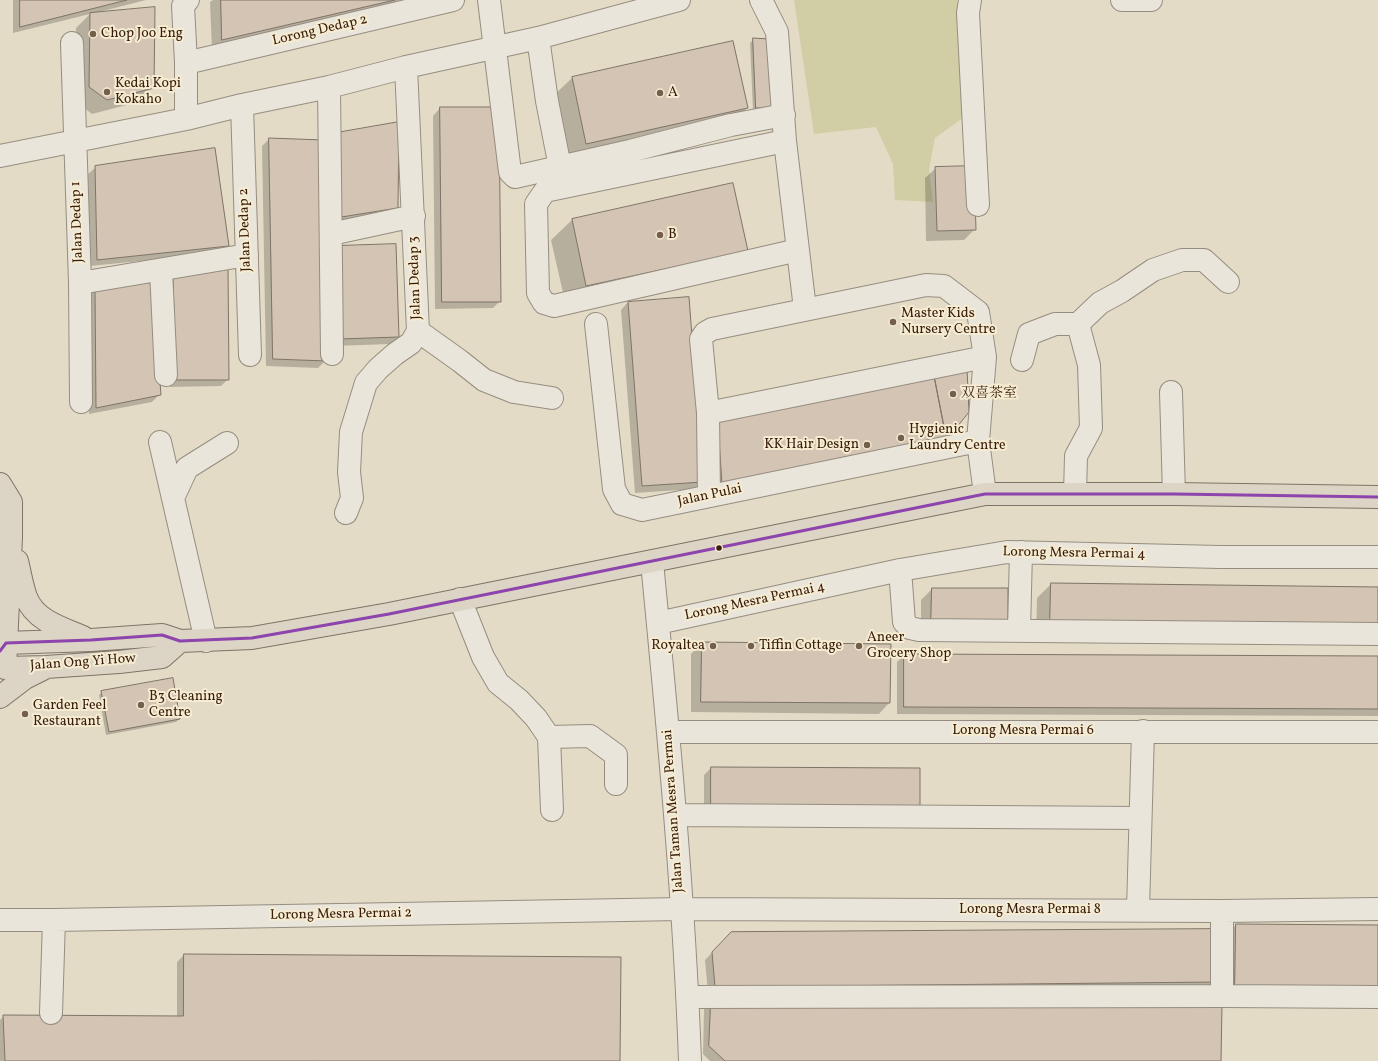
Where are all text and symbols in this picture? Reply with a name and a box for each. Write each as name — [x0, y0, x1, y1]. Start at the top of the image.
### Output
street label: Lorong Dedap 2 — [271, 12, 369, 50]
place label: Chop Joo Eng — [101, 26, 183, 42]
marker: Chop Joo Eng — [88, 29, 98, 39]
place label: Kedai Kopi Kokaho — [115, 76, 181, 108]
place label: A — [668, 85, 678, 101]
marker: Kedai Kopi Kokaho — [102, 87, 112, 97]
marker: A — [655, 88, 665, 98]
street label: Jalan Dedap 1 — [68, 181, 88, 263]
street label: Jalan Dedap 2 — [236, 188, 256, 272]
place label: B — [668, 227, 677, 243]
marker: B — [655, 230, 665, 240]
street label: Jalan Dedap 3 — [406, 236, 426, 320]
place label: Master Kids Nursery Centre — [901, 306, 996, 338]
marker: Master Kids Nursery Centre — [888, 317, 898, 327]
place label: 双喜茶室 — [961, 386, 1017, 402]
marker: 双喜茶室 — [948, 389, 958, 399]
place label: Hygienic Laundry Centre — [909, 422, 1006, 454]
marker: Hygienic Laundry Centre — [896, 433, 906, 443]
place label: KK Hair Design — [764, 437, 859, 453]
marker: KK Hair Design — [862, 440, 872, 450]
street label: Jalan Pulai — [676, 481, 744, 511]
unlabelled marker — [714, 543, 724, 553]
street label: Lorong Mesra Permai 4 — [1002, 544, 1146, 564]
street label: Lorong Mesra Permai 4 — [683, 579, 827, 625]
place label: Aneer Grocery Shop — [867, 630, 951, 662]
place label: Royaltea — [651, 638, 705, 654]
place label: Tiffin Cottage — [759, 638, 842, 654]
marker: Royaltea — [708, 641, 718, 651]
marker: Tiffin Cottage — [746, 641, 756, 651]
marker: Aneer Grocery Shop — [854, 641, 864, 651]
street label: Jalan Ong Yi How — [29, 651, 137, 675]
place label: B3 Cleaning Centre — [149, 689, 223, 722]
place label: Garden Feel Restaurant — [33, 698, 106, 730]
marker: B3 Cleaning Centre — [136, 700, 146, 710]
marker: Garden Feel Restaurant — [20, 709, 30, 719]
street label: Lorong Mesra Permai 6 — [952, 723, 1094, 739]
street label: Jalan Taman Mesra Permai — [660, 729, 688, 893]
street label: Lorong Mesra Permai 8 — [959, 902, 1101, 918]
street label: Lorong Mesra Permai 2 — [270, 905, 412, 925]

